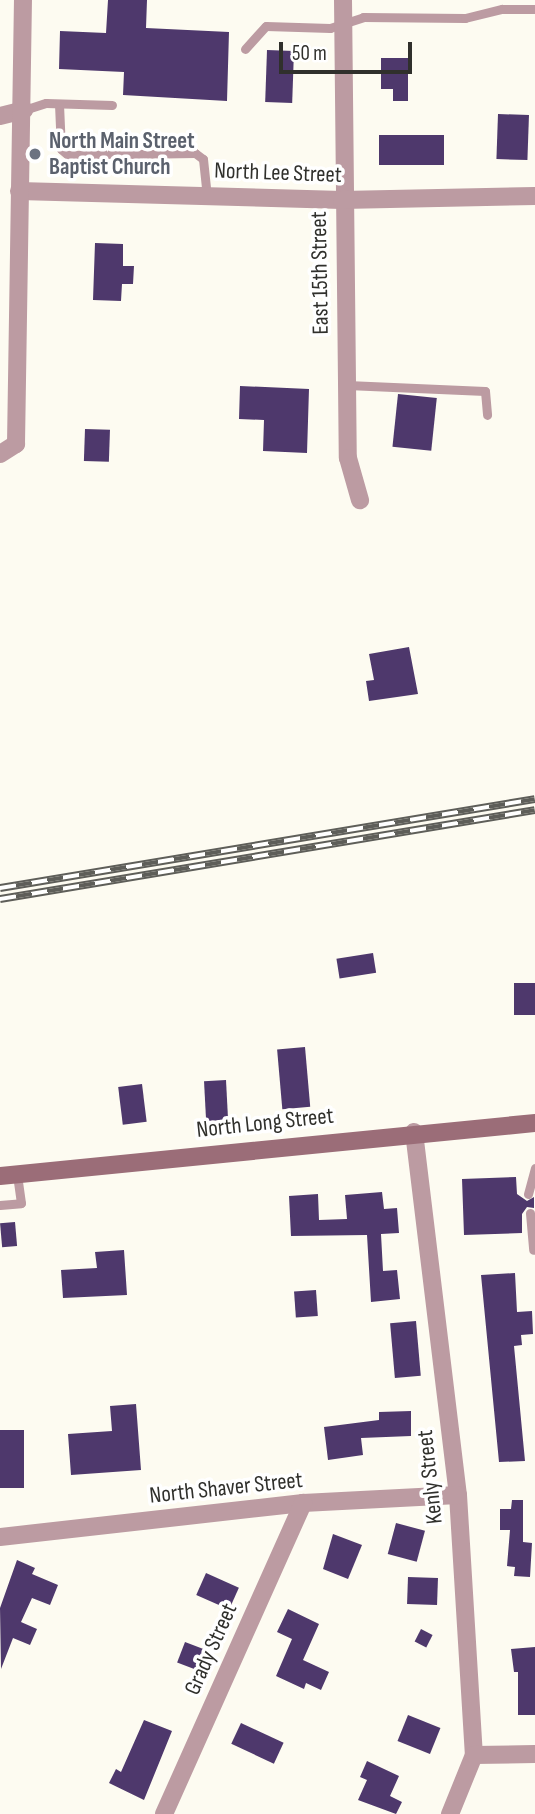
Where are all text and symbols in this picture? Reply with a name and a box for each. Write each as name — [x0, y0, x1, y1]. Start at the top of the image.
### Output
scale bar — [283, 28, 416, 72]
text: 50 m — [292, 41, 327, 66]
place label: North Main Street Baptist Church — [49, 127, 195, 181]
marker: North Main Street Baptist Church — [27, 146, 43, 162]
street label: North Lee Street — [214, 157, 342, 189]
street label: East 15th Street — [305, 211, 335, 335]
street label: North Long Street — [195, 1102, 335, 1144]
street label: Kenly Street — [411, 1429, 449, 1525]
street label: North Shaver Street — [148, 1466, 304, 1510]
street label: Grady Street — [179, 1599, 243, 1699]

